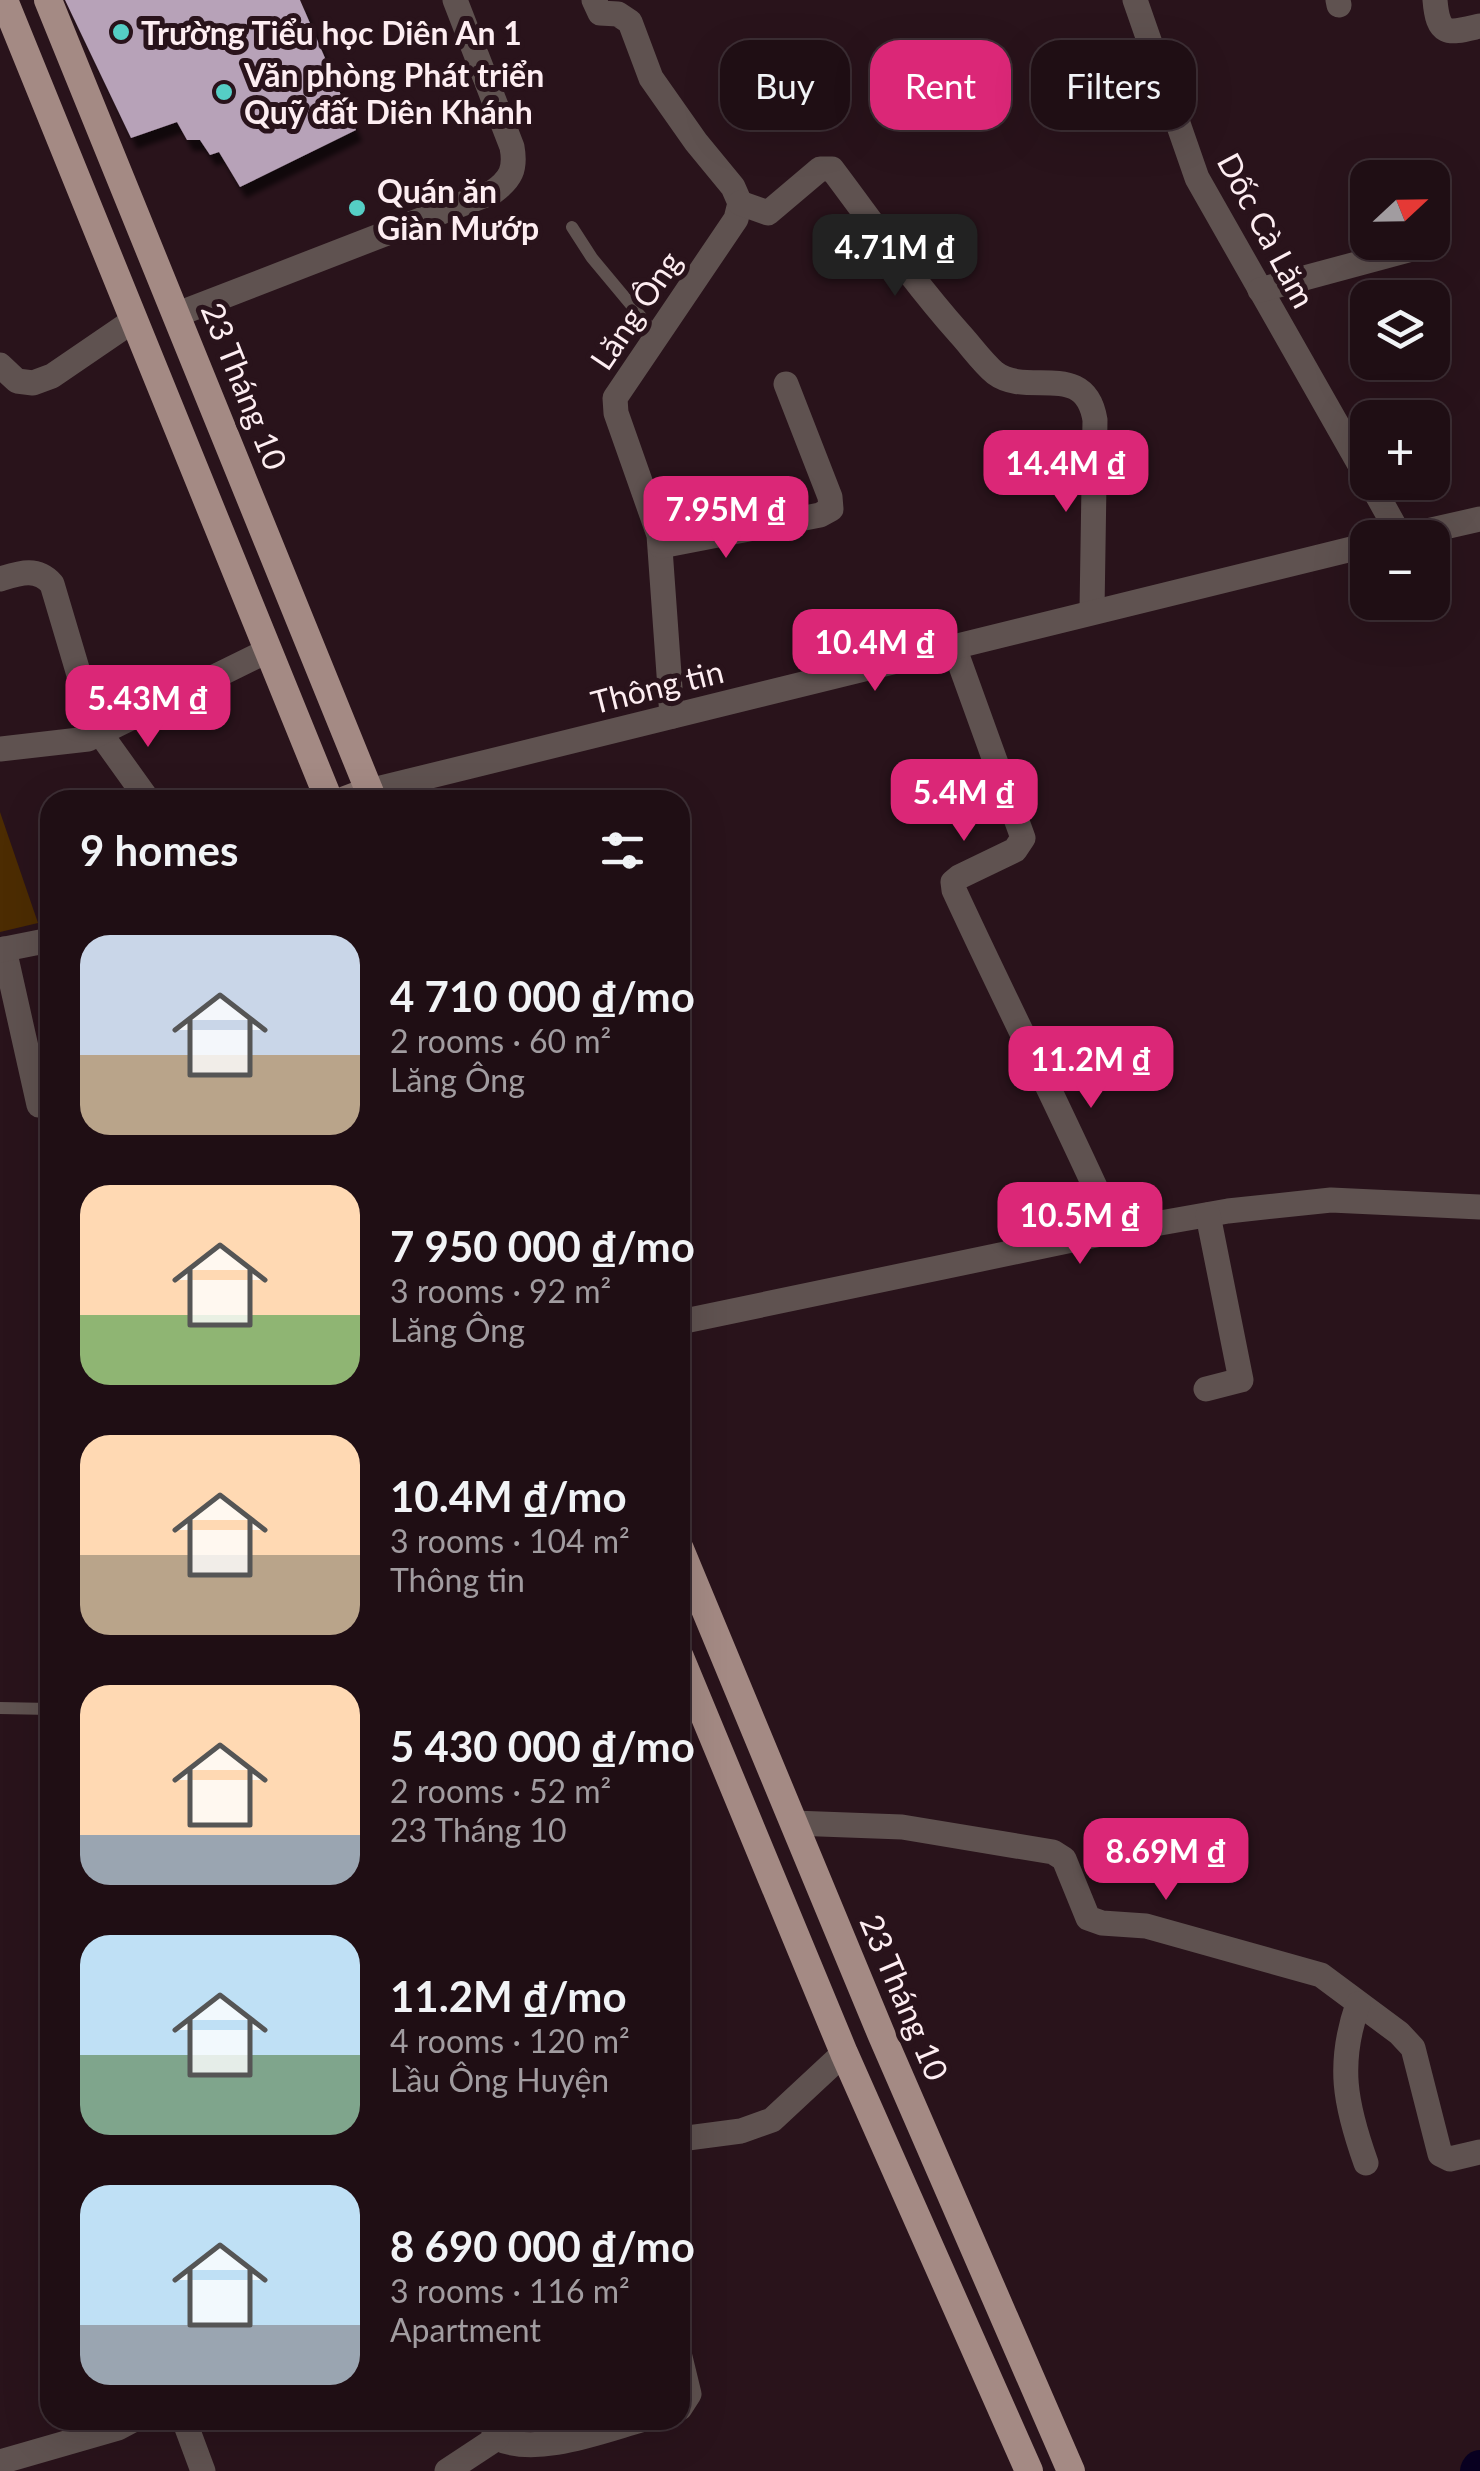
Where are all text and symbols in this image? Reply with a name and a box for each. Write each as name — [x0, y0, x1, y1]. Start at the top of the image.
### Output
place label: Trường Tiểu học Diên An 1 — [141, 13, 522, 52]
marker: Trường Tiểu học Diên An 1 — [110, 21, 132, 43]
chip: Buy — [720, 40, 850, 130]
chip: Rent — [870, 40, 1011, 130]
chip: Filters — [1031, 40, 1196, 130]
place label: Văn phòng Phát triển Quỹ đất Diên Khánh — [243, 55, 544, 131]
marker: Văn phòng Phát triển Quỹ đất Diên Khánh — [213, 81, 235, 103]
street label: Dốc Cà Lăm — [1210, 146, 1324, 314]
north arrow — [1350, 160, 1450, 260]
map controls — [1350, 160, 1450, 620]
place label: Quán ăn Giàn Mướp — [377, 171, 539, 247]
marker: Quán ăn Giàn Mướp — [346, 197, 368, 219]
pin: 4.71M ₫ — [803, 214, 987, 299]
text: 4.71M ₫ — [834, 227, 956, 266]
street label: Lăng Ông — [581, 243, 689, 377]
button: layers — [1350, 280, 1450, 380]
street label: 23 Tháng 10 — [194, 297, 296, 475]
button: + — [1350, 400, 1450, 500]
pin: 14.4M ₫ — [974, 430, 1158, 515]
text: 14.4M ₫ — [1005, 443, 1127, 482]
pin: 7.95M ₫ — [634, 476, 818, 561]
text: 7.95M ₫ — [665, 489, 787, 528]
button: − — [1350, 520, 1450, 620]
pin: 10.4M ₫ — [783, 609, 967, 694]
text: 10.4M ₫ — [814, 622, 936, 661]
street label: Thông tin — [587, 651, 727, 721]
pin: 5.43M ₫ — [56, 665, 240, 750]
text: 5.43M ₫ — [87, 678, 209, 717]
pin: 5.4M ₫ — [883, 759, 1045, 844]
text: 5.4M ₫ — [913, 772, 1015, 811]
icon: filters — [595, 823, 650, 878]
text: 9 homes — [80, 825, 238, 875]
text: 4 710 000 ₫/mo — [390, 971, 695, 1021]
icon: home — [160, 975, 280, 1095]
text: 2 rooms · 60 m² — [390, 1021, 611, 1060]
pin: 11.2M ₫ — [999, 1026, 1183, 1111]
text: 11.2M ₫ — [1030, 1039, 1152, 1078]
text: Lăng Ông — [390, 1060, 525, 1099]
pin: 10.5M ₫ — [988, 1182, 1172, 1267]
text: 10.5M ₫ — [1019, 1195, 1141, 1234]
text: 7 950 000 ₫/mo — [390, 1221, 695, 1271]
icon: home — [160, 1225, 280, 1345]
text: 3 rooms · 92 m² — [390, 1271, 611, 1310]
text: Lăng Ông — [390, 1310, 525, 1349]
text: 10.4M ₫/mo — [390, 1471, 627, 1521]
icon: home — [160, 1475, 280, 1595]
text: 3 rooms · 104 m² — [390, 1521, 630, 1560]
text: Thông tin — [390, 1560, 525, 1599]
text: 5 430 000 ₫/mo — [390, 1721, 695, 1771]
icon: home — [160, 1725, 280, 1845]
text: 2 rooms · 52 m² — [390, 1771, 611, 1810]
text: 23 Tháng 10 — [390, 1810, 567, 1849]
pin: 8.69M ₫ — [1074, 1818, 1258, 1903]
text: 8.69M ₫ — [1105, 1831, 1227, 1870]
street label: 23 Tháng 10 — [853, 1908, 957, 2086]
text: 11.2M ₫/mo — [390, 1971, 627, 2021]
icon: home — [160, 1975, 280, 2095]
text: 4 rooms · 120 m² — [390, 2021, 630, 2060]
text: Lầu Ông Huyện — [390, 2060, 609, 2099]
text: 8 690 000 ₫/mo — [390, 2221, 695, 2271]
icon: home — [160, 2225, 280, 2345]
text: 3 rooms · 116 m² — [390, 2271, 630, 2310]
text: Apartment — [390, 2310, 541, 2349]

